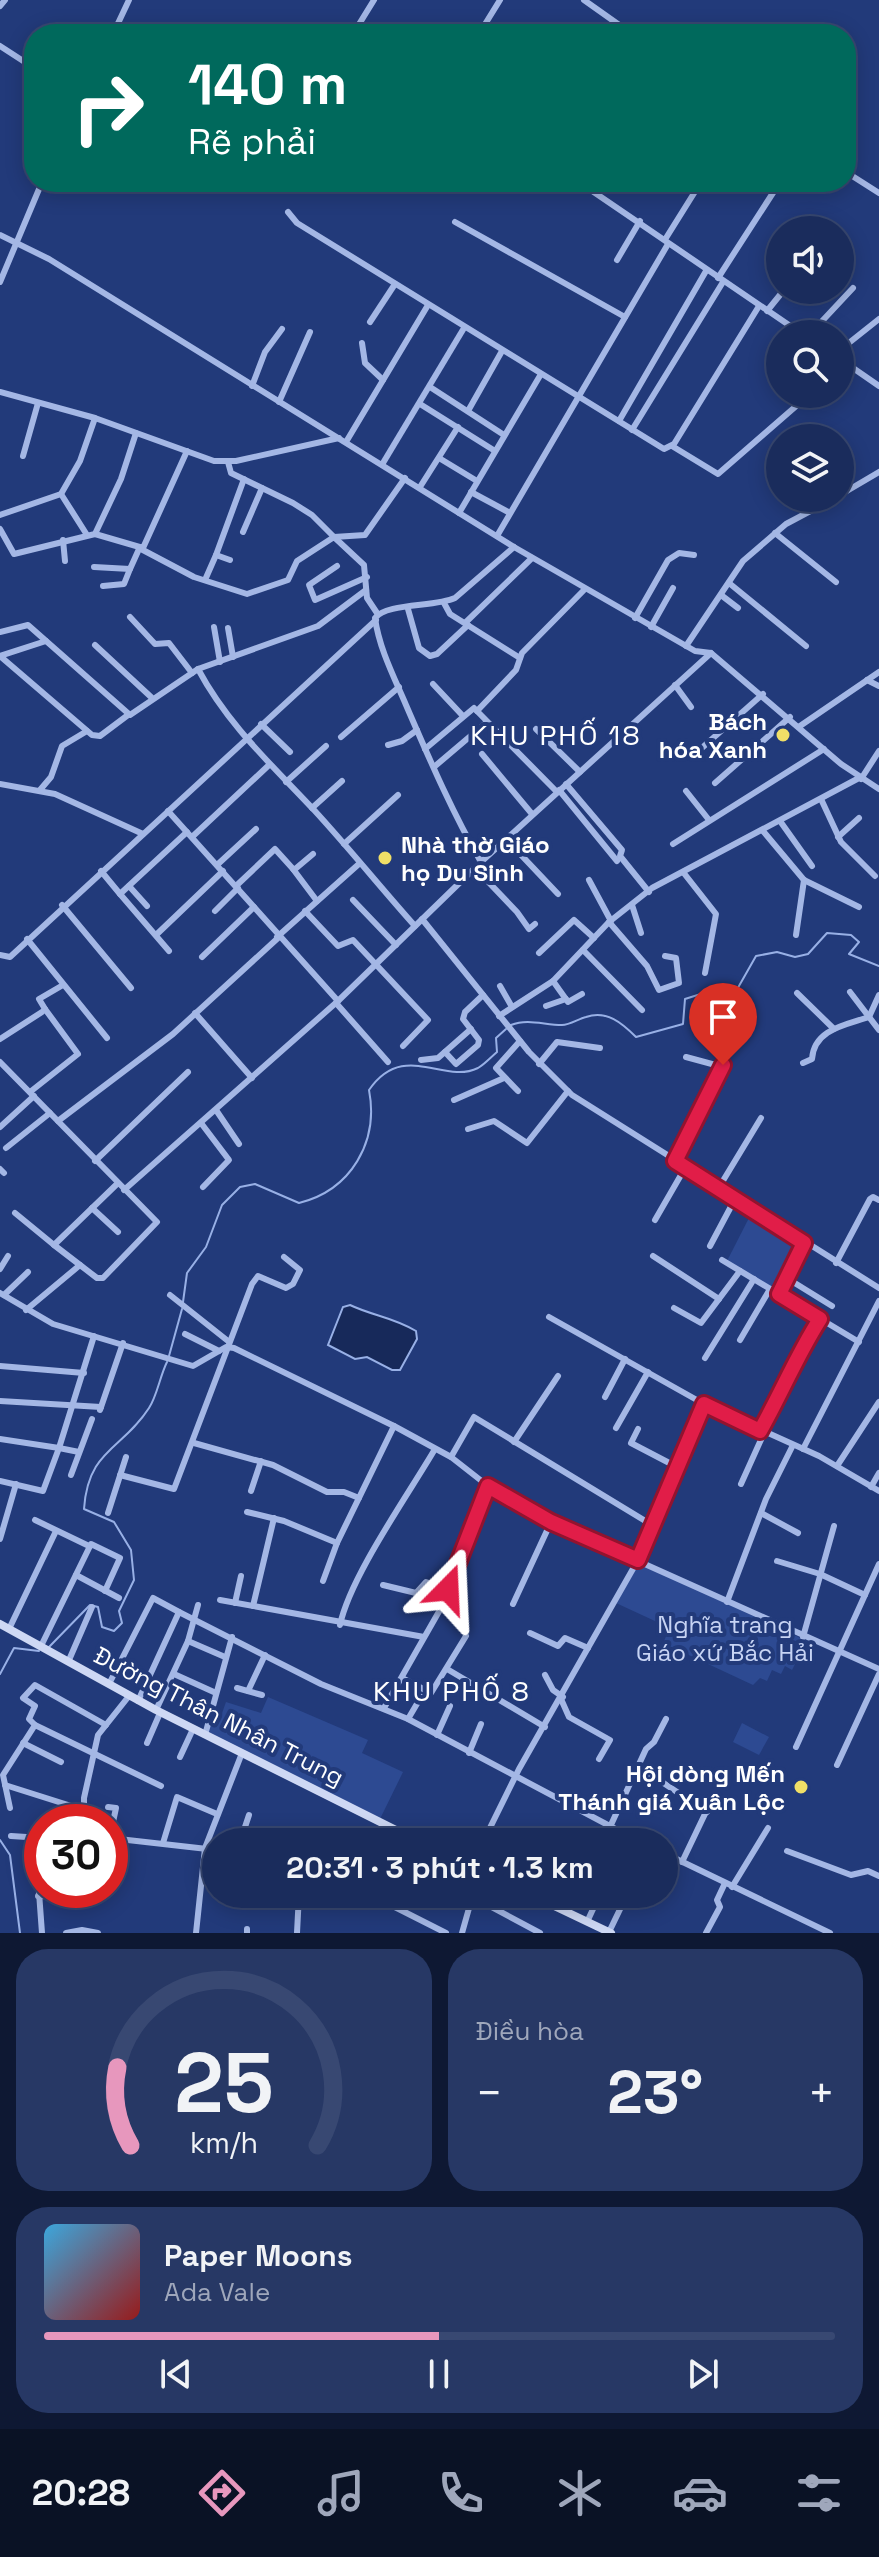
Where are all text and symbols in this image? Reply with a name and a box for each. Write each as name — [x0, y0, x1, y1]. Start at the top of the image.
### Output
text: 140 m — [188, 49, 347, 120]
icon: right — [56, 56, 160, 160]
text: Rẽ phải — [188, 119, 316, 165]
map controls — [766, 216, 854, 512]
button: sound — [766, 216, 854, 304]
button: search — [766, 320, 854, 408]
button: layers — [766, 424, 854, 512]
place label: Bách hóa Xanh — [659, 706, 767, 765]
district label: KHU PHỐ 18 — [470, 717, 642, 753]
marker: Bách hóa Xanh — [774, 726, 792, 744]
place label: Nhà thờ Giáo họ Du Sinh — [401, 829, 550, 888]
marker: Nhà thờ Giáo họ Du Sinh — [376, 849, 394, 867]
pin — [689, 983, 757, 1065]
icon: arrive — [701, 995, 745, 1039]
position arrow — [406, 1547, 490, 1631]
park label: Nghĩa trang Giáo xứ Bắc Hải — [636, 1609, 814, 1668]
street label: Đường Thân Nhân Trung — [89, 1639, 349, 1793]
district label: KHU PHỐ 8 — [373, 1673, 531, 1709]
place label: Hội dòng Mến Thánh giá Xuân Lộc — [558, 1758, 785, 1817]
marker: Hội dòng Mến Thánh giá Xuân Lộc — [792, 1778, 810, 1796]
speed limit sign: 30 — [24, 1804, 128, 1908]
text: 20:31 · 3 phút · 1.3 km — [286, 1848, 594, 1887]
text: Điều hòa — [476, 2014, 584, 2048]
text: 25 — [174, 2030, 273, 2136]
text: 23° — [607, 2054, 703, 2131]
text: − — [476, 2065, 503, 2121]
text: + — [808, 2065, 835, 2121]
text: km/h — [190, 2125, 258, 2161]
text: Paper Moons — [164, 2236, 353, 2275]
text: Ada Vale — [164, 2275, 270, 2309]
icon: previous — [154, 2352, 198, 2396]
icon: pause — [417, 2352, 461, 2396]
icon: next — [681, 2352, 725, 2396]
icon: directions — [194, 2465, 250, 2521]
icon: music — [313, 2465, 369, 2521]
icon: phone — [433, 2465, 489, 2521]
icon: climate — [552, 2465, 608, 2521]
icon: car — [672, 2465, 728, 2521]
icon: filters — [791, 2465, 847, 2521]
text: 20:28 — [32, 2470, 130, 2516]

